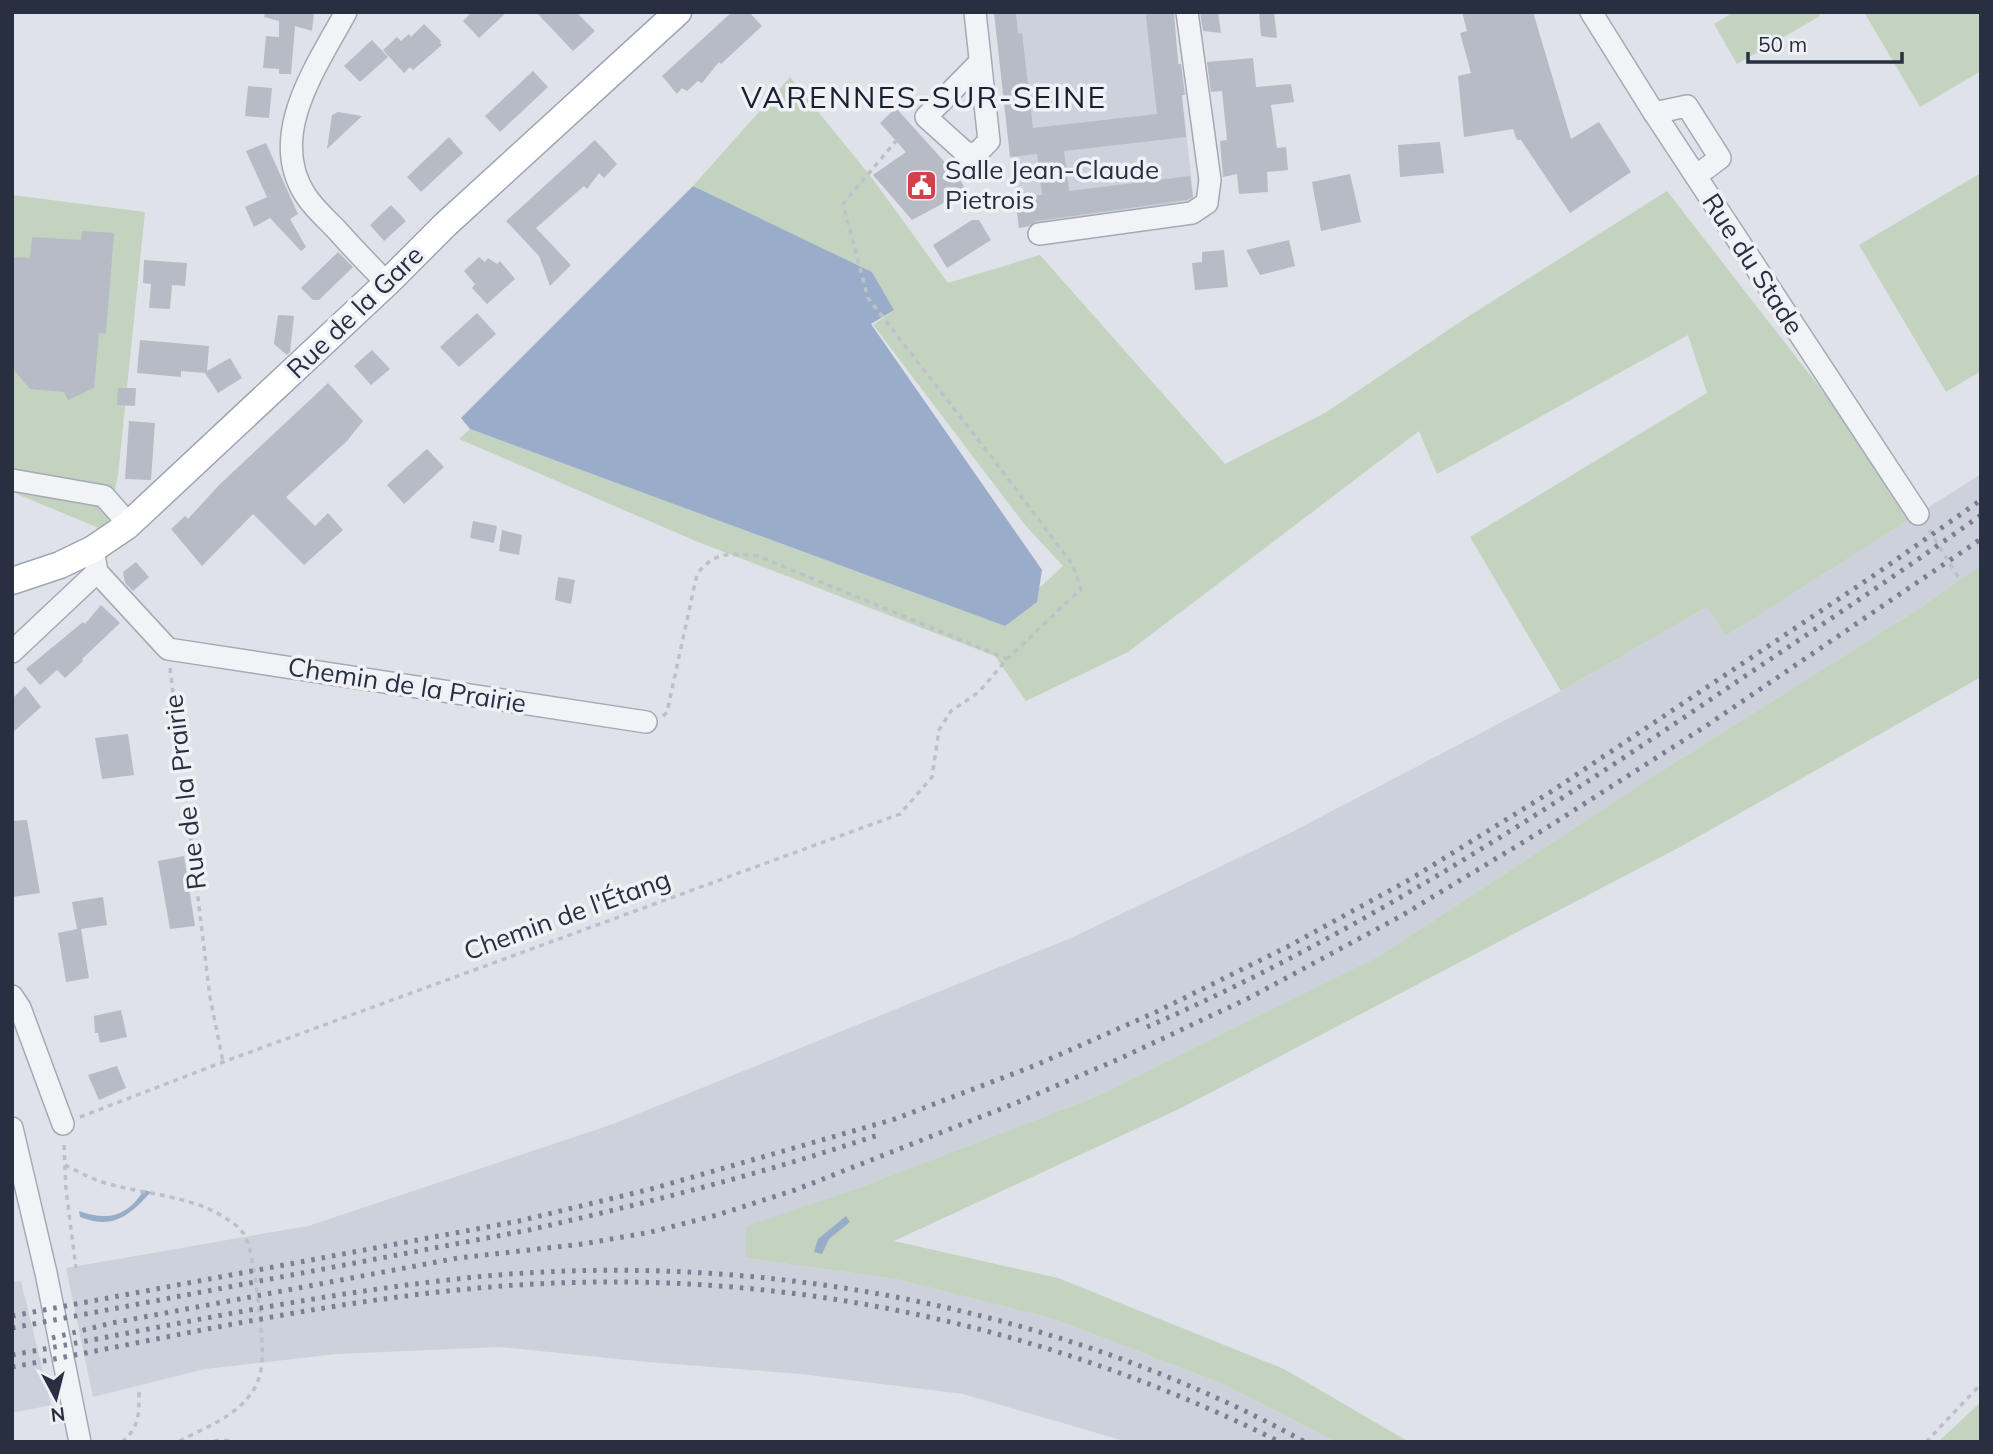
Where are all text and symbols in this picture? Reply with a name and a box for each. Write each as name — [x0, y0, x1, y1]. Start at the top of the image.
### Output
scale bar — [1748, 21, 1902, 65]
text: 50 m — [1758, 31, 1807, 57]
district label: VARENNES-SUR-SEINE — [741, 78, 1107, 116]
place label: Salle Jean-Claude Pietrois — [945, 153, 1159, 216]
public building icon: Salle Jean-Claude Pietrois — [905, 168, 939, 202]
street label: Rue du Stade — [1695, 187, 1811, 341]
street label: Rue de la Gare — [280, 238, 430, 385]
street label: Chemin de la Prairie — [286, 649, 529, 720]
street label: Rue de la Prairie — [156, 693, 213, 892]
street label: Chemin de l'Étang — [459, 862, 675, 967]
north arrow — [21, 1363, 91, 1433]
text: N — [49, 1402, 67, 1428]

